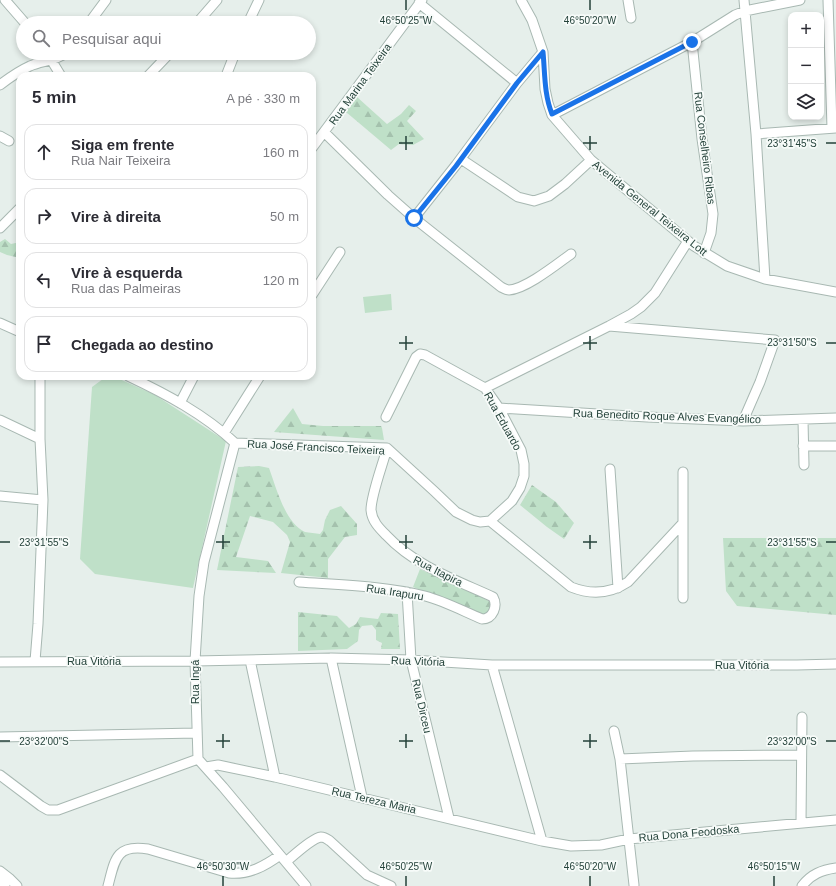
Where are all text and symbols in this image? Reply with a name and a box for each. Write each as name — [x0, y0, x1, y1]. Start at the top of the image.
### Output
map controls — [788, 12, 824, 120]
button: + — [788, 12, 824, 48]
text: 46°50'25"W — [380, 15, 433, 26]
text: 46°50'20"W — [564, 15, 617, 26]
search box — [16, 16, 316, 60]
icon: search — [30, 27, 52, 49]
text: Pesquisar aqui — [62, 30, 161, 47]
route end — [683, 33, 701, 51]
street label: Rua Marina Teixeira — [326, 40, 394, 127]
button: − — [788, 48, 824, 84]
button: layers — [788, 84, 824, 120]
text: 5 min — [32, 88, 76, 107]
text: A pé · 330 m — [226, 91, 300, 106]
street label: Rua Conselheiro Ribas — [692, 91, 718, 205]
text: Siga em frente — [71, 136, 174, 153]
text: 23°31'45"S — [767, 138, 817, 149]
icon: ahead — [33, 141, 55, 163]
text: 160 m — [263, 145, 299, 160]
text: Rua Nair Teixeira — [71, 153, 170, 168]
street label: Avenida General Teixeira Lott — [590, 158, 710, 258]
icon: right — [33, 205, 55, 227]
text: Vire à direita — [71, 208, 161, 225]
text: 50 m — [270, 209, 299, 224]
route start — [405, 209, 423, 227]
text: Vire à esquerda — [71, 264, 182, 281]
icon: left — [33, 269, 55, 291]
text: 120 m — [263, 273, 299, 288]
text: Rua das Palmeiras — [71, 281, 181, 296]
icon: arrive — [33, 333, 55, 355]
text: Chegada ao destino — [71, 336, 214, 353]
text: 23°31'50"S — [767, 337, 817, 348]
street label: Rua Eduardo — [482, 390, 524, 452]
street label: Rua Benedito Roque Alves Evangélico — [573, 407, 761, 425]
street label: Rua José Francisco Teixeira — [247, 437, 386, 457]
text: 23°31'55"S — [19, 537, 69, 548]
text: 23°31'55"S — [767, 537, 817, 548]
street label: Rua Itapira — [411, 553, 465, 589]
street label: Rua Irapuru — [365, 582, 425, 602]
street label: Rua Vitória — [391, 654, 446, 668]
street label: Rua Vitória — [67, 655, 122, 667]
street label: Rua Ingá — [189, 659, 201, 704]
street label: Rua Vitória — [715, 659, 770, 671]
street label: Rua Dirceu — [410, 678, 434, 734]
text: 23°32'00"S — [19, 736, 69, 747]
text: 23°32'00"S — [767, 736, 817, 747]
street label: Rua Tereza Maria — [330, 784, 418, 816]
street label: Rua Dona Feodoska — [638, 823, 741, 843]
text: 46°50'30"W — [197, 861, 250, 872]
text: 46°50'25"W — [380, 861, 433, 872]
text: 46°50'20"W — [564, 861, 617, 872]
text: 46°50'15"W — [748, 861, 801, 872]

